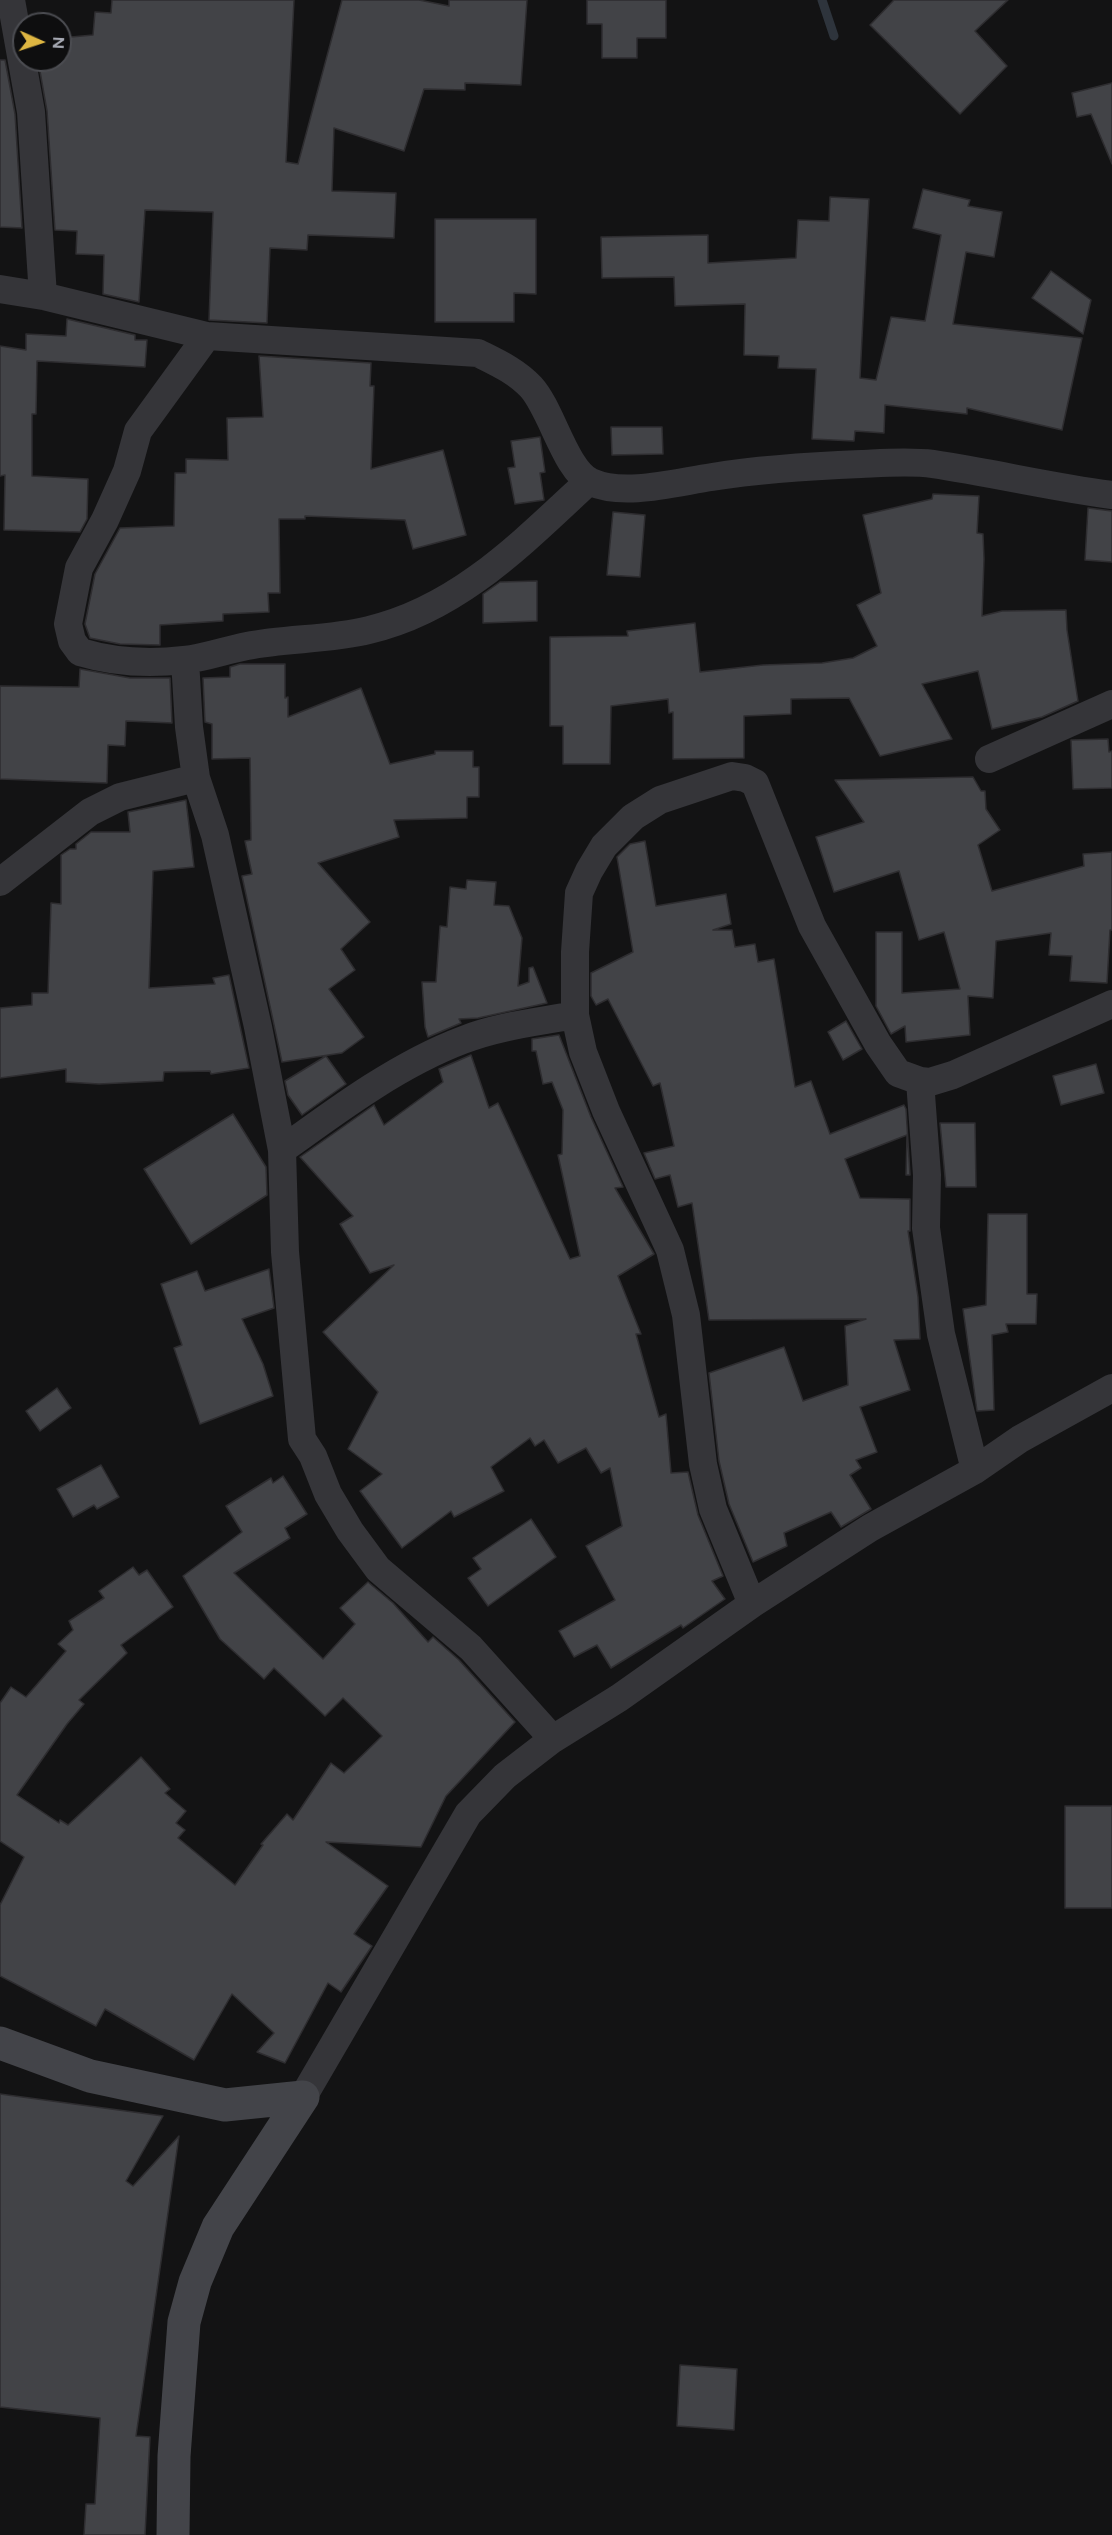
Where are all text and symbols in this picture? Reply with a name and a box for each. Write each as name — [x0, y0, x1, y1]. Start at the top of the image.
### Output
north arrow — [12, 12, 72, 72]
text: N — [49, 36, 68, 50]

